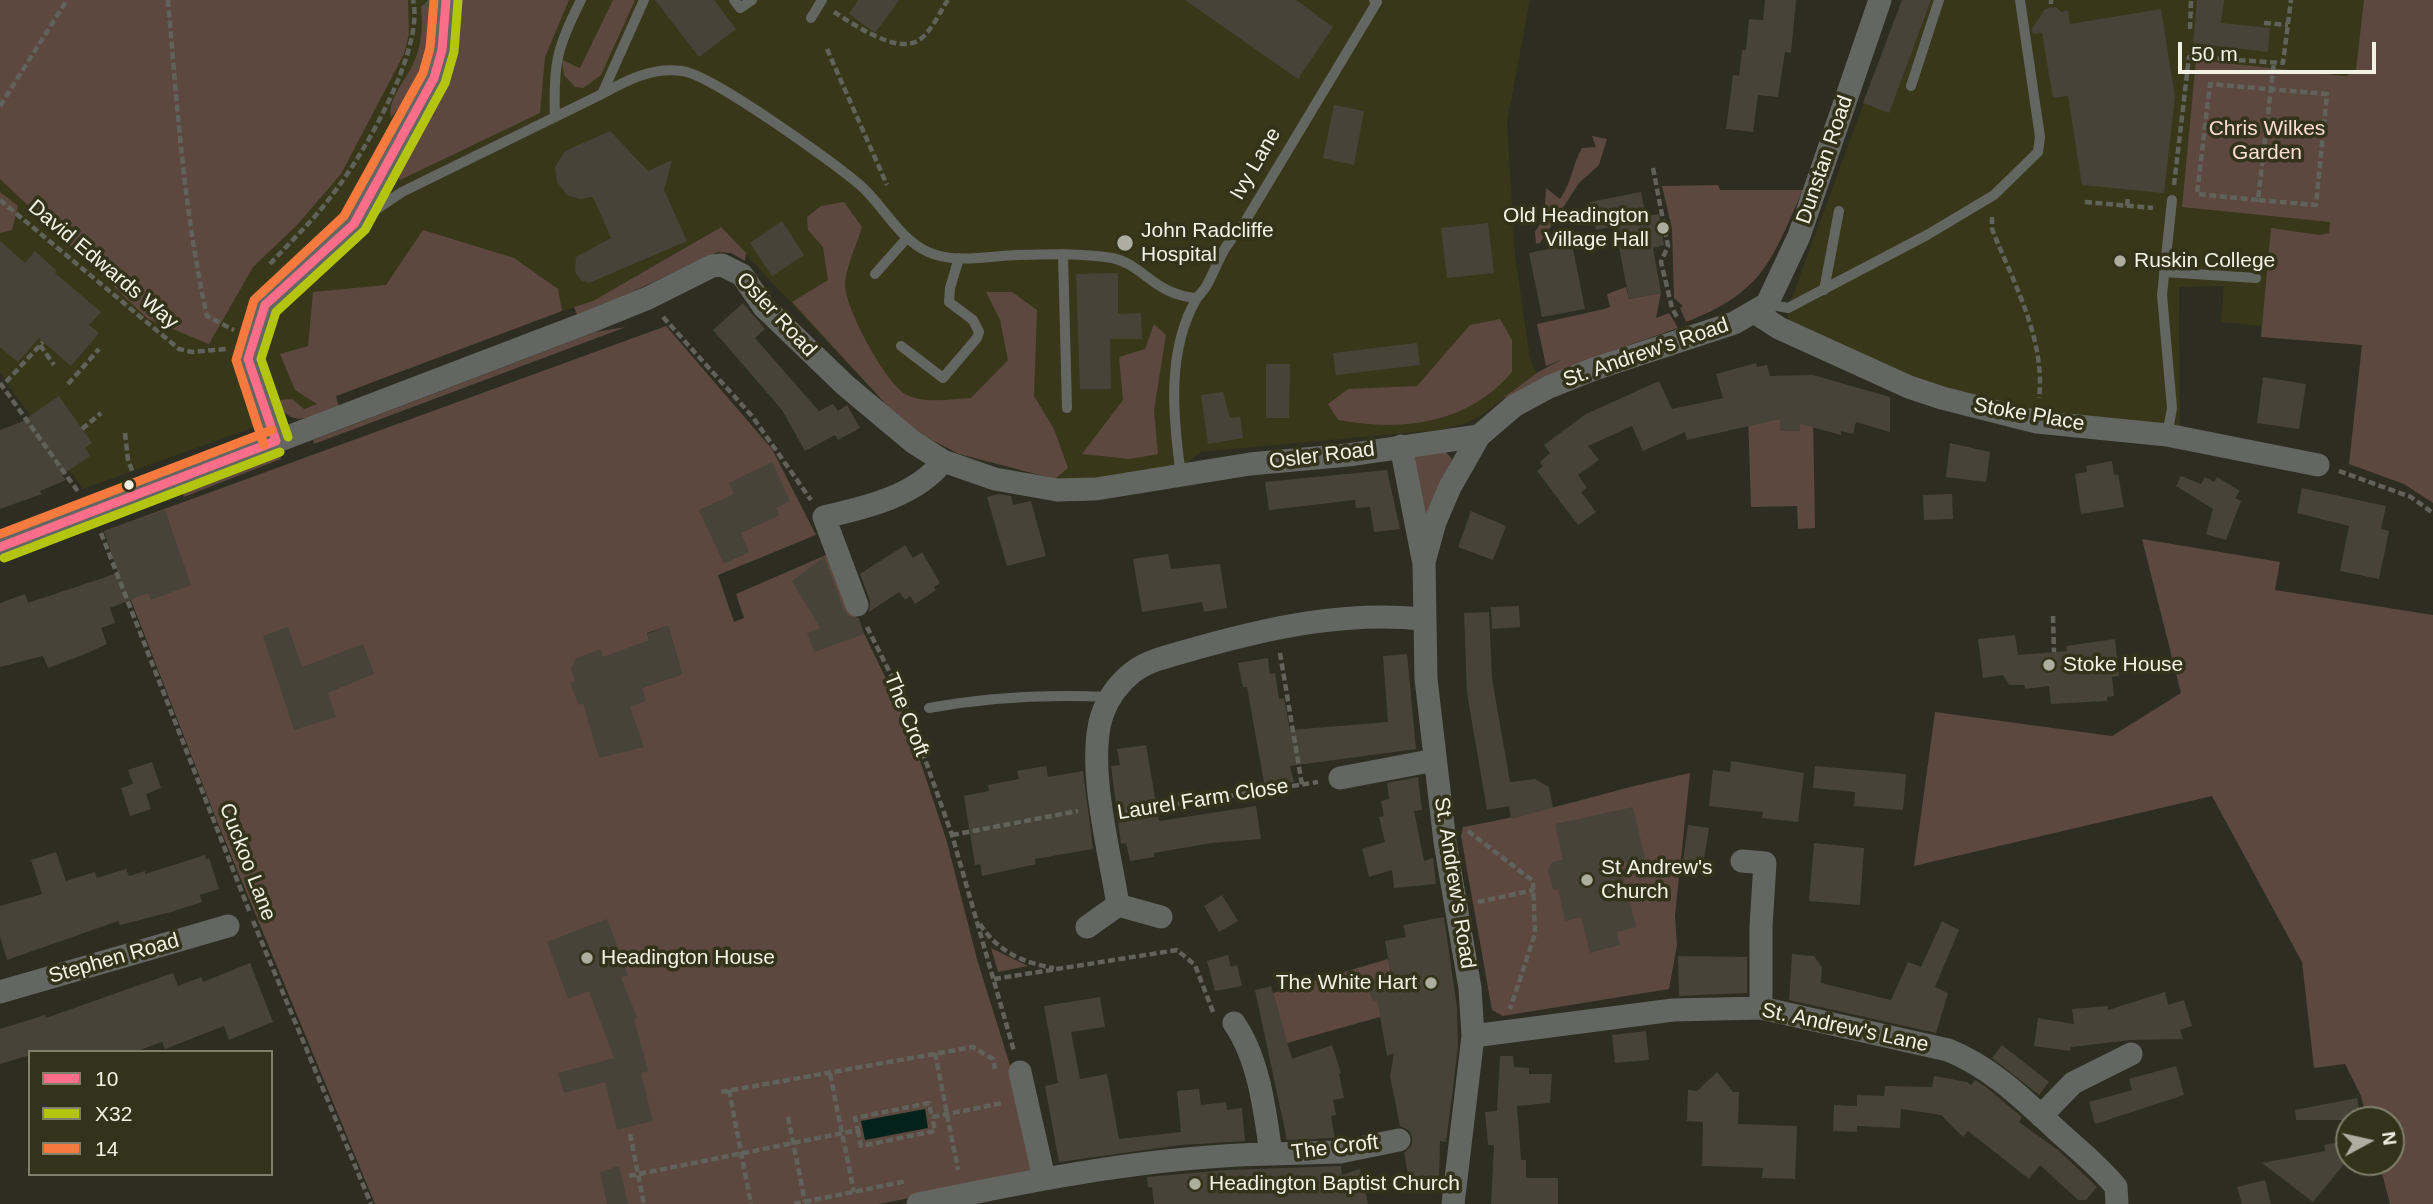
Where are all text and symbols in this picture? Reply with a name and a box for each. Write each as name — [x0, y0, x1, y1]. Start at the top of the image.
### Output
scale bar — [2181, 28, 2379, 72]
text: 50 m — [2191, 42, 2238, 65]
street label: Dunstan Road — [1791, 92, 1859, 228]
park label: Chris Wilkes Garden — [2209, 116, 2325, 166]
street label: Ivy Lane — [1225, 123, 1287, 205]
street label: David Edwards Way — [23, 195, 183, 335]
place label: Old Headington Village Hall — [1503, 203, 1649, 253]
place label: John Radcliffe Hospital — [1141, 218, 1274, 268]
marker: Old Headington Village Hall — [1655, 220, 1671, 236]
marker: John Radcliffe Hospital — [1115, 233, 1135, 253]
place label: Ruskin College — [2134, 248, 2275, 274]
marker: Ruskin College — [2112, 253, 2128, 269]
street label: Osler Road — [731, 268, 821, 362]
street label: St. Andrew's Road — [1560, 313, 1732, 393]
street label: Stoke Place — [1972, 393, 2086, 437]
street label: Osler Road — [1268, 437, 1376, 475]
unlabelled marker — [122, 478, 136, 492]
place label: Stoke House — [2063, 652, 2183, 678]
marker: Stoke House — [2041, 657, 2057, 673]
street label: The Croft — [878, 670, 934, 760]
street label: Laurel Farm Close — [1116, 774, 1290, 826]
street label: St. Andrew's Road — [1428, 795, 1480, 971]
street label: Cuckoo Lane — [213, 800, 281, 924]
place label: St Andrew's Church — [1601, 855, 1712, 905]
marker: St Andrew's Church — [1579, 872, 1595, 888]
street label: Stephen Road — [46, 928, 182, 990]
place label: Headington House — [601, 945, 775, 971]
marker: Headington House — [579, 950, 595, 966]
place label: The White Hart — [1276, 970, 1417, 996]
marker: The White Hart — [1423, 975, 1439, 991]
street label: St. Andrew's Lane — [1759, 998, 1931, 1058]
legend — [28, 1050, 273, 1176]
text: 10 — [95, 1067, 118, 1090]
text: X32 — [95, 1102, 132, 1125]
north arrow — [2335, 1106, 2405, 1176]
street label: The Croft — [1290, 1130, 1380, 1166]
text: N — [2378, 1130, 2401, 1147]
text: 14 — [95, 1137, 118, 1160]
place label: Headington Baptist Church — [1209, 1171, 1460, 1197]
marker: Headington Baptist Church — [1187, 1176, 1203, 1192]

